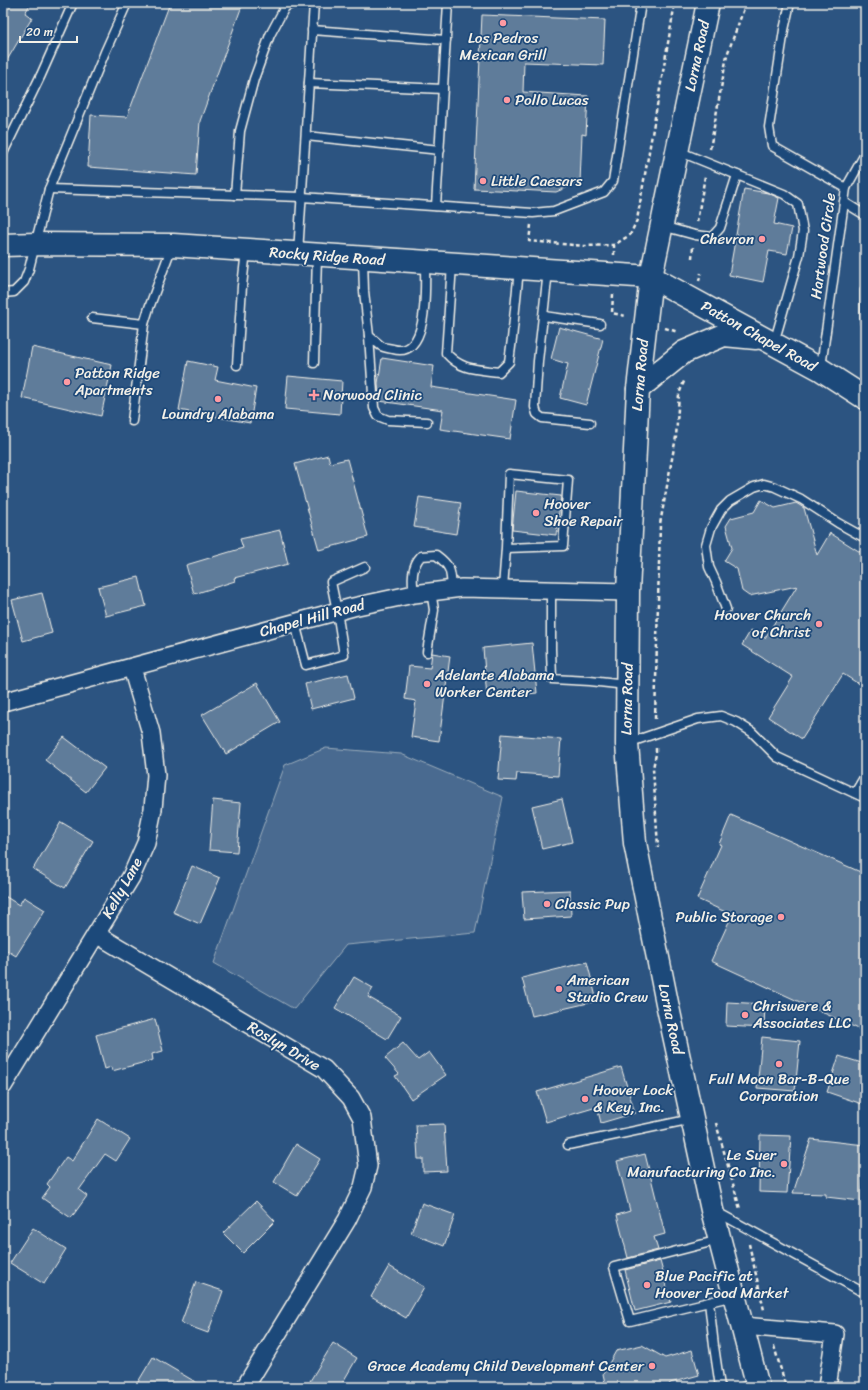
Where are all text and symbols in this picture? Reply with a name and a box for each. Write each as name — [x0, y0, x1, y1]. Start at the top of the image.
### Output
street label: Lorna Road — [677, 17, 717, 94]
scale bar — [20, 18, 77, 44]
marker: Los Pedros Mexican Grill — [498, 18, 508, 28]
text: 20 m — [26, 21, 53, 43]
place label: Los Pedros Mexican Grill — [459, 25, 547, 68]
place label: Pollo Lucas — [515, 87, 589, 113]
marker: Pollo Lucas — [502, 95, 512, 105]
place label: Little Caesars — [491, 168, 583, 194]
marker: Little Caesars — [478, 176, 488, 186]
street label: Hartwood Circle — [803, 191, 843, 301]
place label: Chevron — [700, 226, 754, 252]
marker: Chevron — [757, 234, 767, 244]
street label: Rocky Ridge Road — [268, 239, 387, 273]
street label: Patton Chapel Road — [696, 293, 823, 379]
street label: Lorna Road — [624, 337, 656, 412]
place label: Patton Ridge Apartments — [74, 360, 160, 403]
marker: Patton Ridge Apartments — [62, 377, 72, 387]
place label: Norwood Clinic — [323, 382, 422, 408]
marker: Norwood Clinic — [308, 389, 320, 401]
marker: Loundry Alabama — [213, 394, 223, 404]
place label: Loundry Alabama — [162, 401, 275, 427]
place label: Hoover Shoe Repair — [544, 491, 623, 534]
marker: Hoover Shoe Repair — [531, 508, 541, 518]
street label: Chapel Hill Road — [257, 591, 369, 645]
place label: Hoover Church of Christ — [714, 602, 811, 645]
marker: Hoover Church of Christ — [814, 619, 824, 629]
place label: Adelante Alabama Worker Center — [434, 662, 555, 705]
street label: Lorna Road — [613, 662, 641, 735]
marker: Adelante Alabama Worker Center — [422, 679, 432, 689]
street label: Kelly Lane — [94, 853, 150, 923]
place label: Classic Pup — [555, 891, 630, 917]
marker: Classic Pup — [542, 899, 552, 909]
place label: Public Storage — [675, 904, 773, 930]
marker: Public Storage — [776, 912, 786, 922]
place label: American Studio Crew — [566, 967, 649, 1010]
street label: Lorna Road — [651, 981, 691, 1058]
marker: American Studio Crew — [554, 984, 564, 994]
place label: Chriswere & Associates LLC — [752, 993, 851, 1036]
marker: Chriswere & Associates LLC — [740, 1010, 750, 1020]
street label: Roslyn Drive — [242, 1014, 326, 1078]
marker: Full Moon Bar-B-Que Corporation — [774, 1059, 784, 1069]
place label: Full Moon Bar-B-Que Corporation — [709, 1066, 849, 1109]
place label: Hoover Lock & Key, Inc. — [593, 1077, 674, 1120]
marker: Hoover Lock & Key, Inc. — [580, 1094, 590, 1104]
place label: Le Suer Manufacturing Co Inc. — [627, 1142, 777, 1185]
marker: Le Suer Manufacturing Co Inc. — [779, 1159, 789, 1169]
place label: Blue Pacific at Hoover Food Market — [655, 1263, 790, 1306]
marker: Blue Pacific at Hoover Food Market — [642, 1280, 652, 1290]
place label: Grace Academy Child Development Center — [368, 1353, 645, 1379]
marker: Grace Academy Child Development Center — [647, 1361, 657, 1371]

